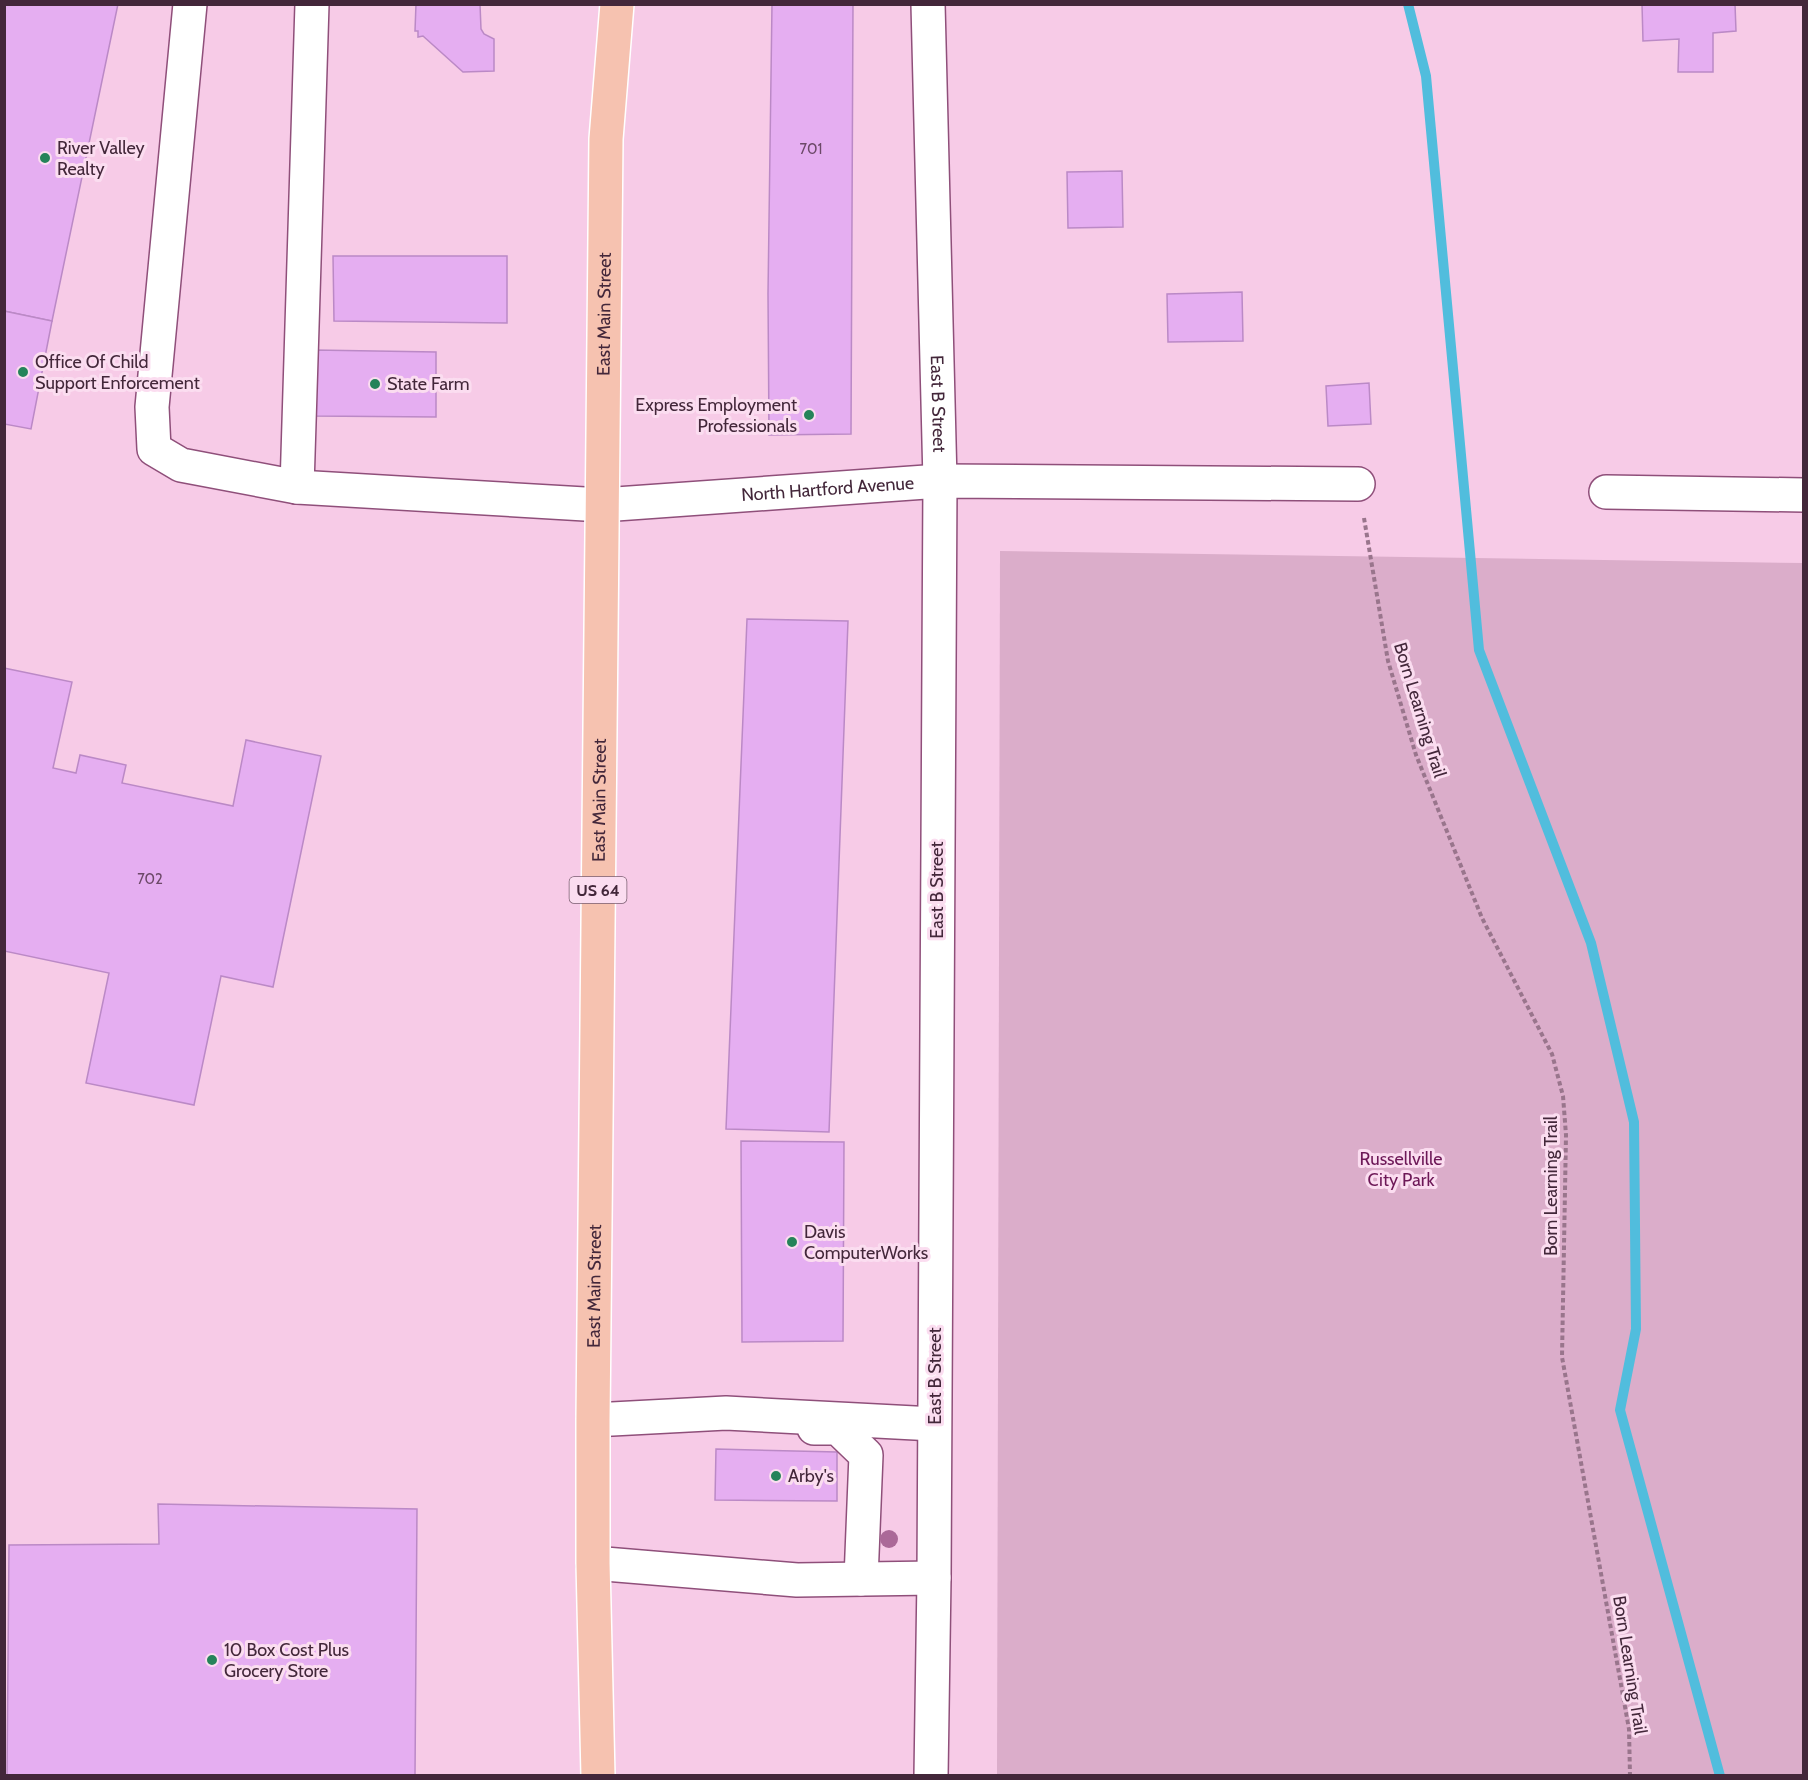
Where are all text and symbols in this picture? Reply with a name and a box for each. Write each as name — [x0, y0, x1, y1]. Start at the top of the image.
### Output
place label: River Valley Realty — [57, 137, 145, 180]
house number: 701 — [800, 140, 822, 158]
marker: River Valley Realty — [38, 151, 52, 165]
street label: East Main Street — [593, 252, 616, 376]
place label: Office Of Child Support Enforcement — [35, 351, 200, 394]
street label: East B Street — [926, 355, 950, 453]
marker: Office Of Child Support Enforcement — [16, 365, 30, 379]
place label: State Farm — [387, 373, 470, 395]
marker: State Farm — [368, 377, 382, 391]
place label: Express Employment Professionals — [635, 394, 797, 437]
marker: Express Employment Professionals — [802, 408, 816, 422]
street label: North Hartford Avenue — [740, 472, 915, 506]
street label: Born Learning Trail — [1389, 640, 1451, 781]
street label: East Main Street — [588, 738, 611, 862]
street label: East B Street — [926, 841, 948, 939]
house number: 702 — [137, 870, 163, 888]
road number: US 64 — [570, 877, 626, 903]
street label: Born Learning Trail — [1540, 1115, 1562, 1256]
park label: Russellville City Park — [1360, 1148, 1442, 1191]
place label: Davis ComputerWorks — [804, 1221, 928, 1264]
street label: East Main Street — [583, 1224, 606, 1348]
marker: Davis ComputerWorks — [785, 1235, 799, 1249]
street label: East B Street — [924, 1327, 946, 1425]
place label: Arby's — [788, 1465, 834, 1487]
marker: Arby's — [769, 1469, 783, 1483]
street label: Born Learning Trail — [1608, 1594, 1652, 1737]
place label: 10 Box Cost Plus Grocery Store — [224, 1639, 349, 1682]
marker: 10 Box Cost Plus Grocery Store — [205, 1653, 219, 1667]

